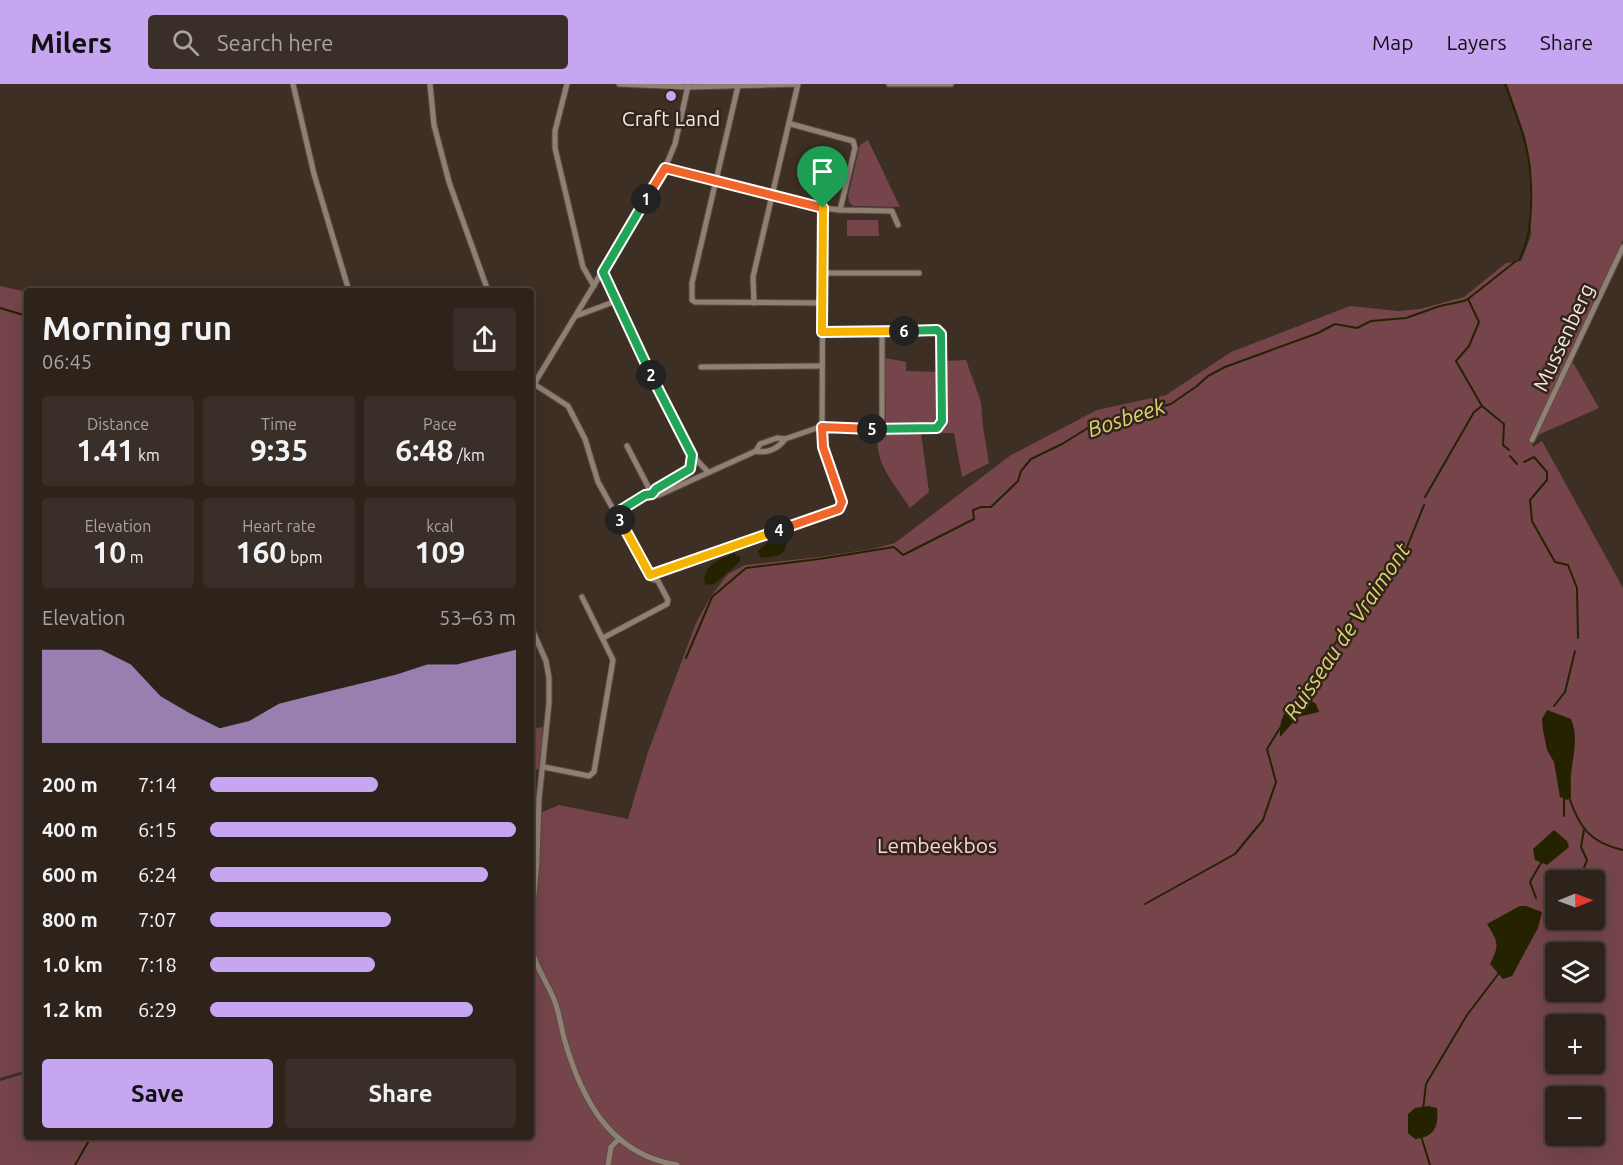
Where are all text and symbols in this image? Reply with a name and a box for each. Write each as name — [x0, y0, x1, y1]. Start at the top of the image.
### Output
search box — [148, 15, 568, 69]
icon: search — [169, 26, 202, 59]
text: Milers — [30, 27, 112, 58]
text: Search here — [217, 30, 333, 55]
text: Map — [1372, 30, 1413, 54]
text: Layers — [1446, 30, 1507, 54]
text: Share — [1540, 30, 1593, 54]
marker: Craft Land — [664, 89, 678, 103]
place label: Craft Land — [622, 106, 720, 130]
pin — [797, 146, 848, 208]
icon: arrive — [806, 155, 839, 188]
pin: 1 — [631, 184, 661, 214]
text: 1 — [641, 190, 651, 208]
street label: Mussenberg — [1528, 279, 1598, 395]
button: share — [453, 308, 516, 371]
text: Morning run — [42, 309, 232, 346]
pin: 6 — [889, 316, 919, 346]
text: 6 — [899, 322, 909, 340]
text: 06:45 — [42, 350, 92, 373]
pin: 2 — [636, 360, 666, 390]
text: 2 — [646, 366, 656, 384]
water label: Bosbeek — [1084, 393, 1169, 441]
pin: 5 — [857, 414, 887, 444]
text: Distance — [87, 415, 149, 433]
text: Time — [261, 415, 297, 433]
text: Pace — [423, 415, 457, 433]
text: 5 — [867, 420, 877, 438]
text: 1.41 — [76, 433, 134, 467]
text: 9:35 — [250, 433, 308, 467]
text: 6:48 — [395, 433, 453, 467]
text: km — [134, 446, 160, 464]
text: /km — [453, 446, 485, 464]
pin: 3 — [605, 505, 635, 535]
text: 3 — [615, 511, 625, 529]
pin: 4 — [764, 515, 794, 545]
text: Elevation — [85, 517, 151, 535]
text: Heart rate — [242, 517, 316, 535]
text: kcal — [426, 517, 454, 535]
text: 4 — [774, 521, 784, 539]
text: 10 — [92, 535, 126, 569]
text: 160 — [236, 535, 286, 569]
text: 109 — [415, 535, 465, 569]
water label: Ruisseau de Vraimont — [1278, 538, 1415, 724]
text: m — [126, 548, 144, 566]
text: bpm — [286, 548, 322, 566]
text: Elevation — [42, 606, 125, 629]
text: 53–63 m — [439, 606, 516, 629]
text: 200 m — [42, 773, 98, 796]
text: 7:14 — [138, 773, 177, 796]
text: 400 m — [42, 818, 98, 841]
text: 6:15 — [138, 818, 177, 841]
park label: Lembeekbos — [877, 833, 997, 857]
text: 600 m — [42, 863, 98, 886]
text: 6:24 — [138, 863, 177, 886]
north arrow — [1545, 870, 1605, 930]
map controls — [1545, 870, 1605, 1146]
text: 800 m — [42, 908, 98, 931]
text: 7:07 — [138, 908, 177, 931]
button: layers — [1545, 942, 1605, 1002]
text: 1.0 km — [42, 953, 103, 976]
text: 7:18 — [138, 953, 177, 976]
text: 1.2 km — [42, 998, 103, 1021]
text: 6:29 — [138, 998, 177, 1021]
button: + — [1545, 1014, 1605, 1074]
button: Save — [42, 1059, 273, 1128]
button: Share — [285, 1059, 516, 1128]
button: − — [1545, 1086, 1605, 1146]

